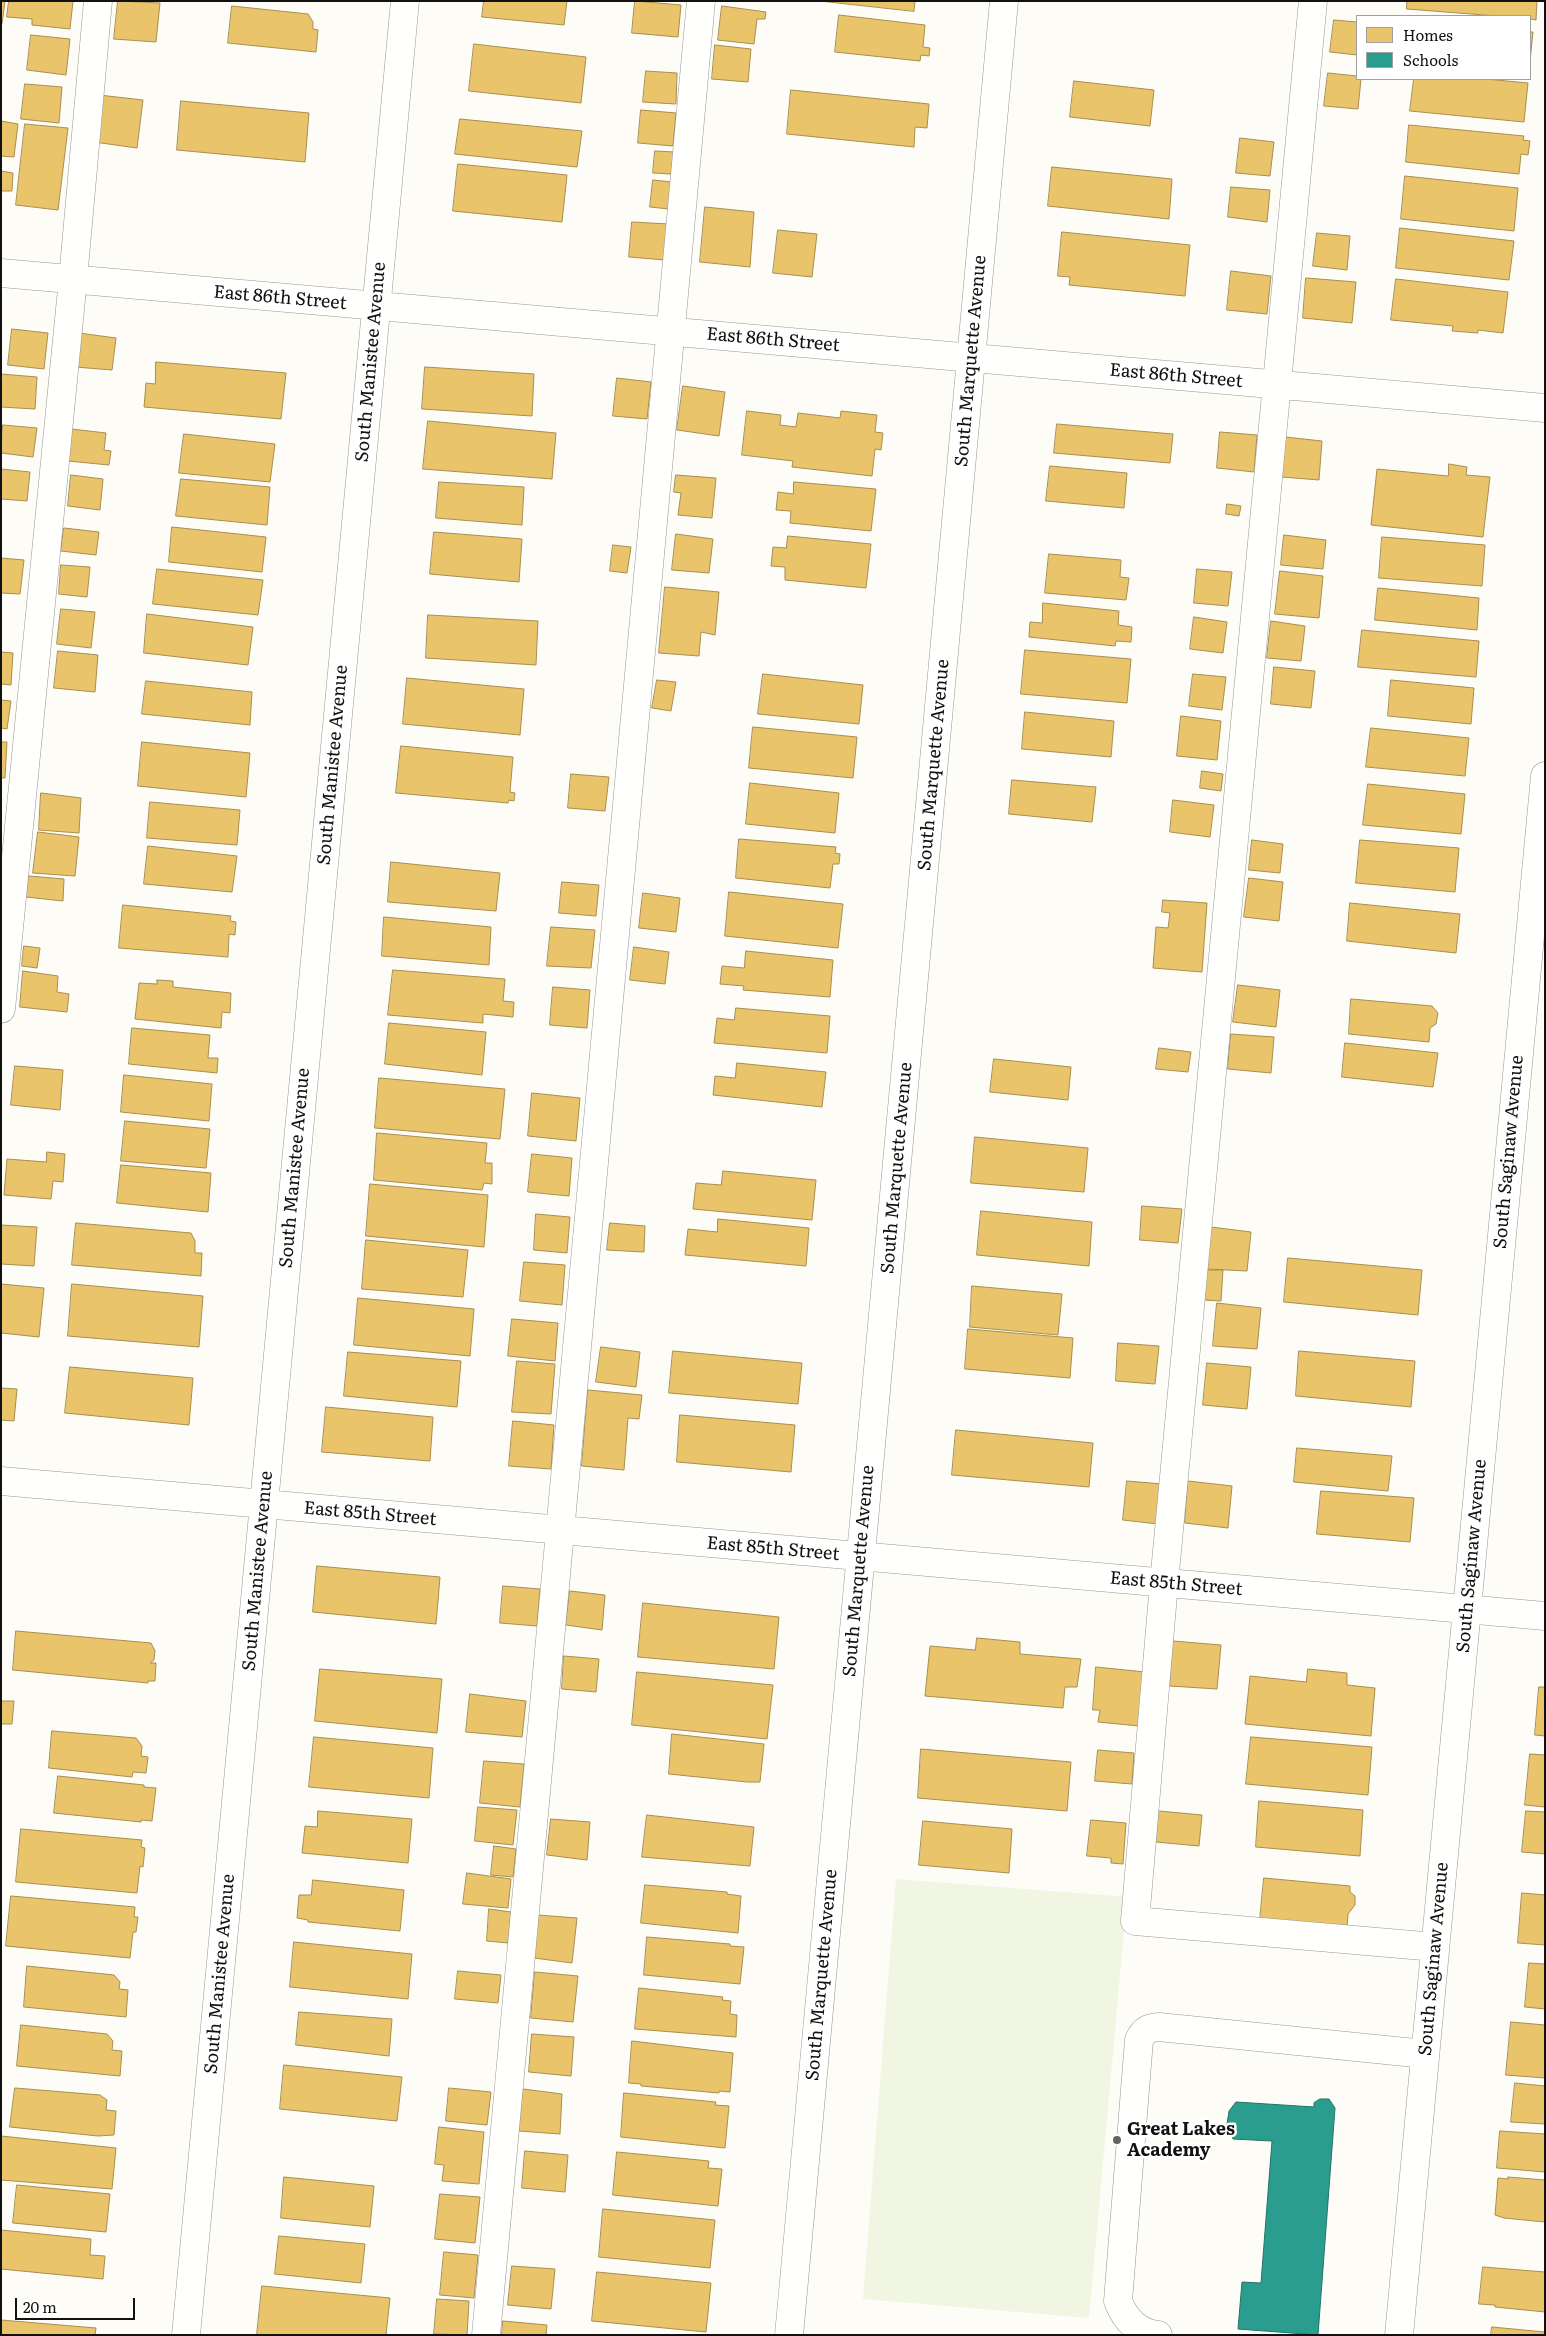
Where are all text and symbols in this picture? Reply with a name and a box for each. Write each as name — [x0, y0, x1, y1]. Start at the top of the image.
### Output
legend — [1356, 15, 1531, 80]
text: Homes — [1403, 23, 1453, 46]
text: Schools — [1403, 48, 1458, 71]
street label: South Marquette Avenue — [951, 254, 991, 468]
street label: South Manistee Avenue — [351, 261, 391, 463]
street label: East 86th Street — [212, 281, 348, 315]
street label: East 86th Street — [705, 323, 841, 357]
street label: East 86th Street — [1108, 359, 1244, 393]
street label: South Marquette Avenue — [914, 658, 954, 872]
street label: South Manistee Avenue — [313, 664, 353, 866]
street label: South Saginaw Avenue — [1490, 1054, 1528, 1250]
street label: South Marquette Avenue — [877, 1061, 917, 1275]
street label: South Manistee Avenue — [275, 1067, 315, 1269]
street label: South Saginaw Avenue — [1453, 1458, 1491, 1654]
street label: South Marquette Avenue — [839, 1464, 879, 1678]
street label: South Manistee Avenue — [238, 1470, 278, 1672]
street label: East 85th Street — [303, 1497, 437, 1531]
street label: East 85th Street — [706, 1532, 840, 1566]
street label: East 85th Street — [1109, 1567, 1243, 1601]
street label: South Saginaw Avenue — [1415, 1861, 1453, 2057]
street label: South Marquette Avenue — [802, 1868, 842, 2082]
street label: South Manistee Avenue — [200, 1873, 240, 2075]
place label: Great Lakes Academy — [1127, 2119, 1235, 2162]
marker: Great Lakes Academy — [1111, 2134, 1123, 2146]
scale bar — [18, 2288, 138, 2320]
text: 20 m — [23, 2295, 57, 2318]

